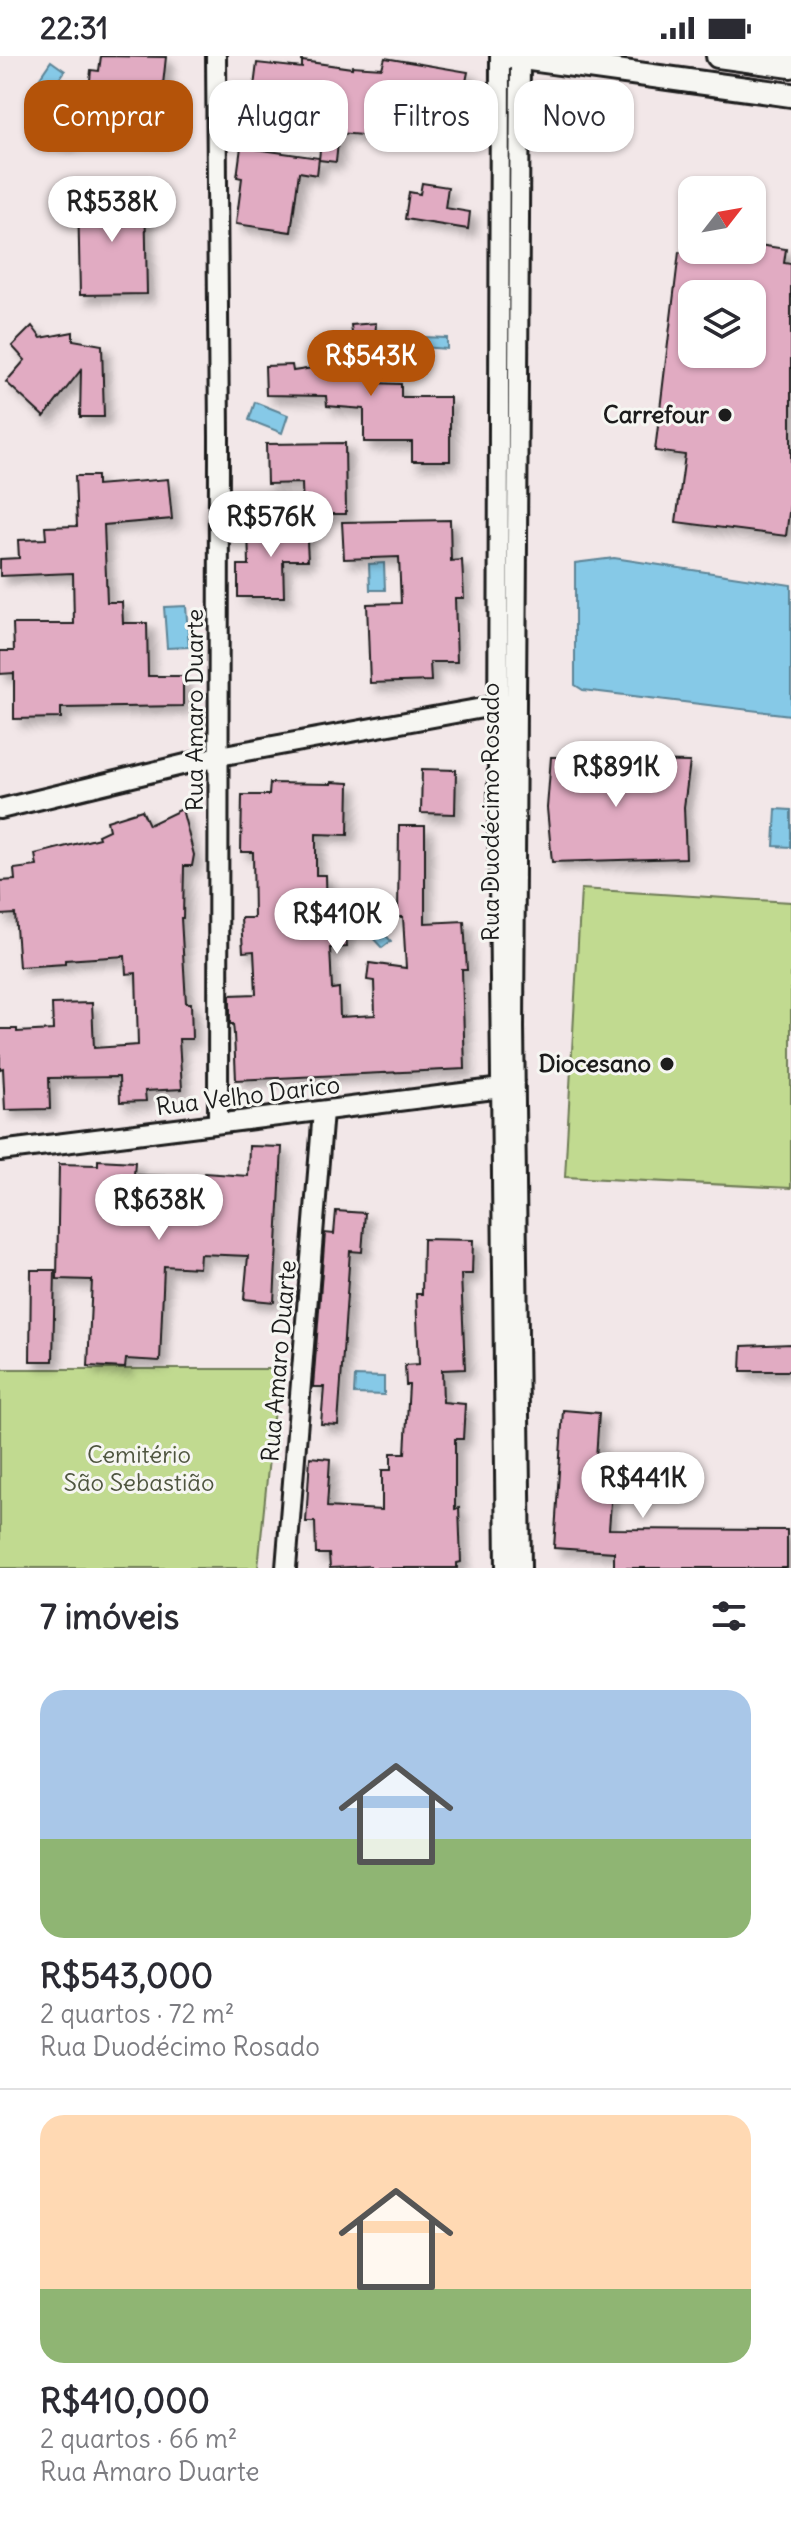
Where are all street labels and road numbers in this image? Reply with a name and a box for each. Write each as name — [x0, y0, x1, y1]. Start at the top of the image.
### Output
street label: Rua Amaro Duarte — [179, 609, 209, 811]
street label: Rua Duodécimo Rosado — [475, 683, 505, 941]
street label: Rua Velho Darico — [154, 1069, 342, 1121]
street label: Rua Amaro Duarte — [254, 1259, 302, 1463]

